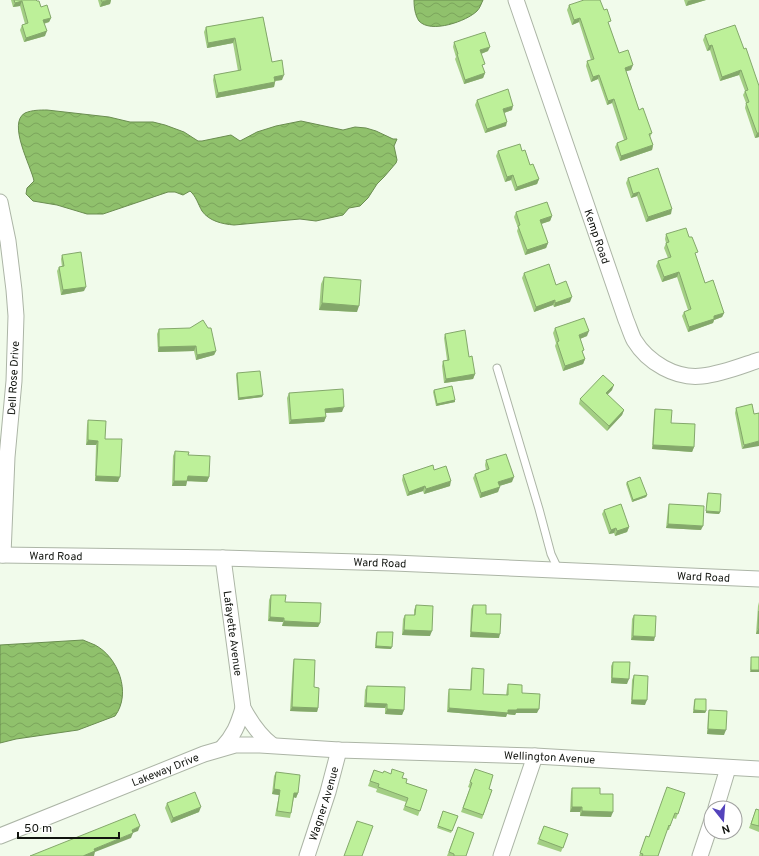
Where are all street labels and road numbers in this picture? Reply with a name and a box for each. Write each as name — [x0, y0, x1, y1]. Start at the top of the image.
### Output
street label: Kemp Road — [580, 208, 612, 266]
street label: Dell Rose Drive — [5, 340, 23, 416]
street label: Ward Road — [29, 549, 83, 564]
street label: Ward Road — [353, 556, 407, 572]
street label: Ward Road — [677, 569, 730, 586]
street label: Lafayette Avenue — [219, 590, 245, 677]
street label: Wellington Avenue — [504, 749, 596, 767]
street label: Lakeway Drive — [130, 751, 201, 790]
street label: Wagner Avenue — [306, 765, 342, 843]

